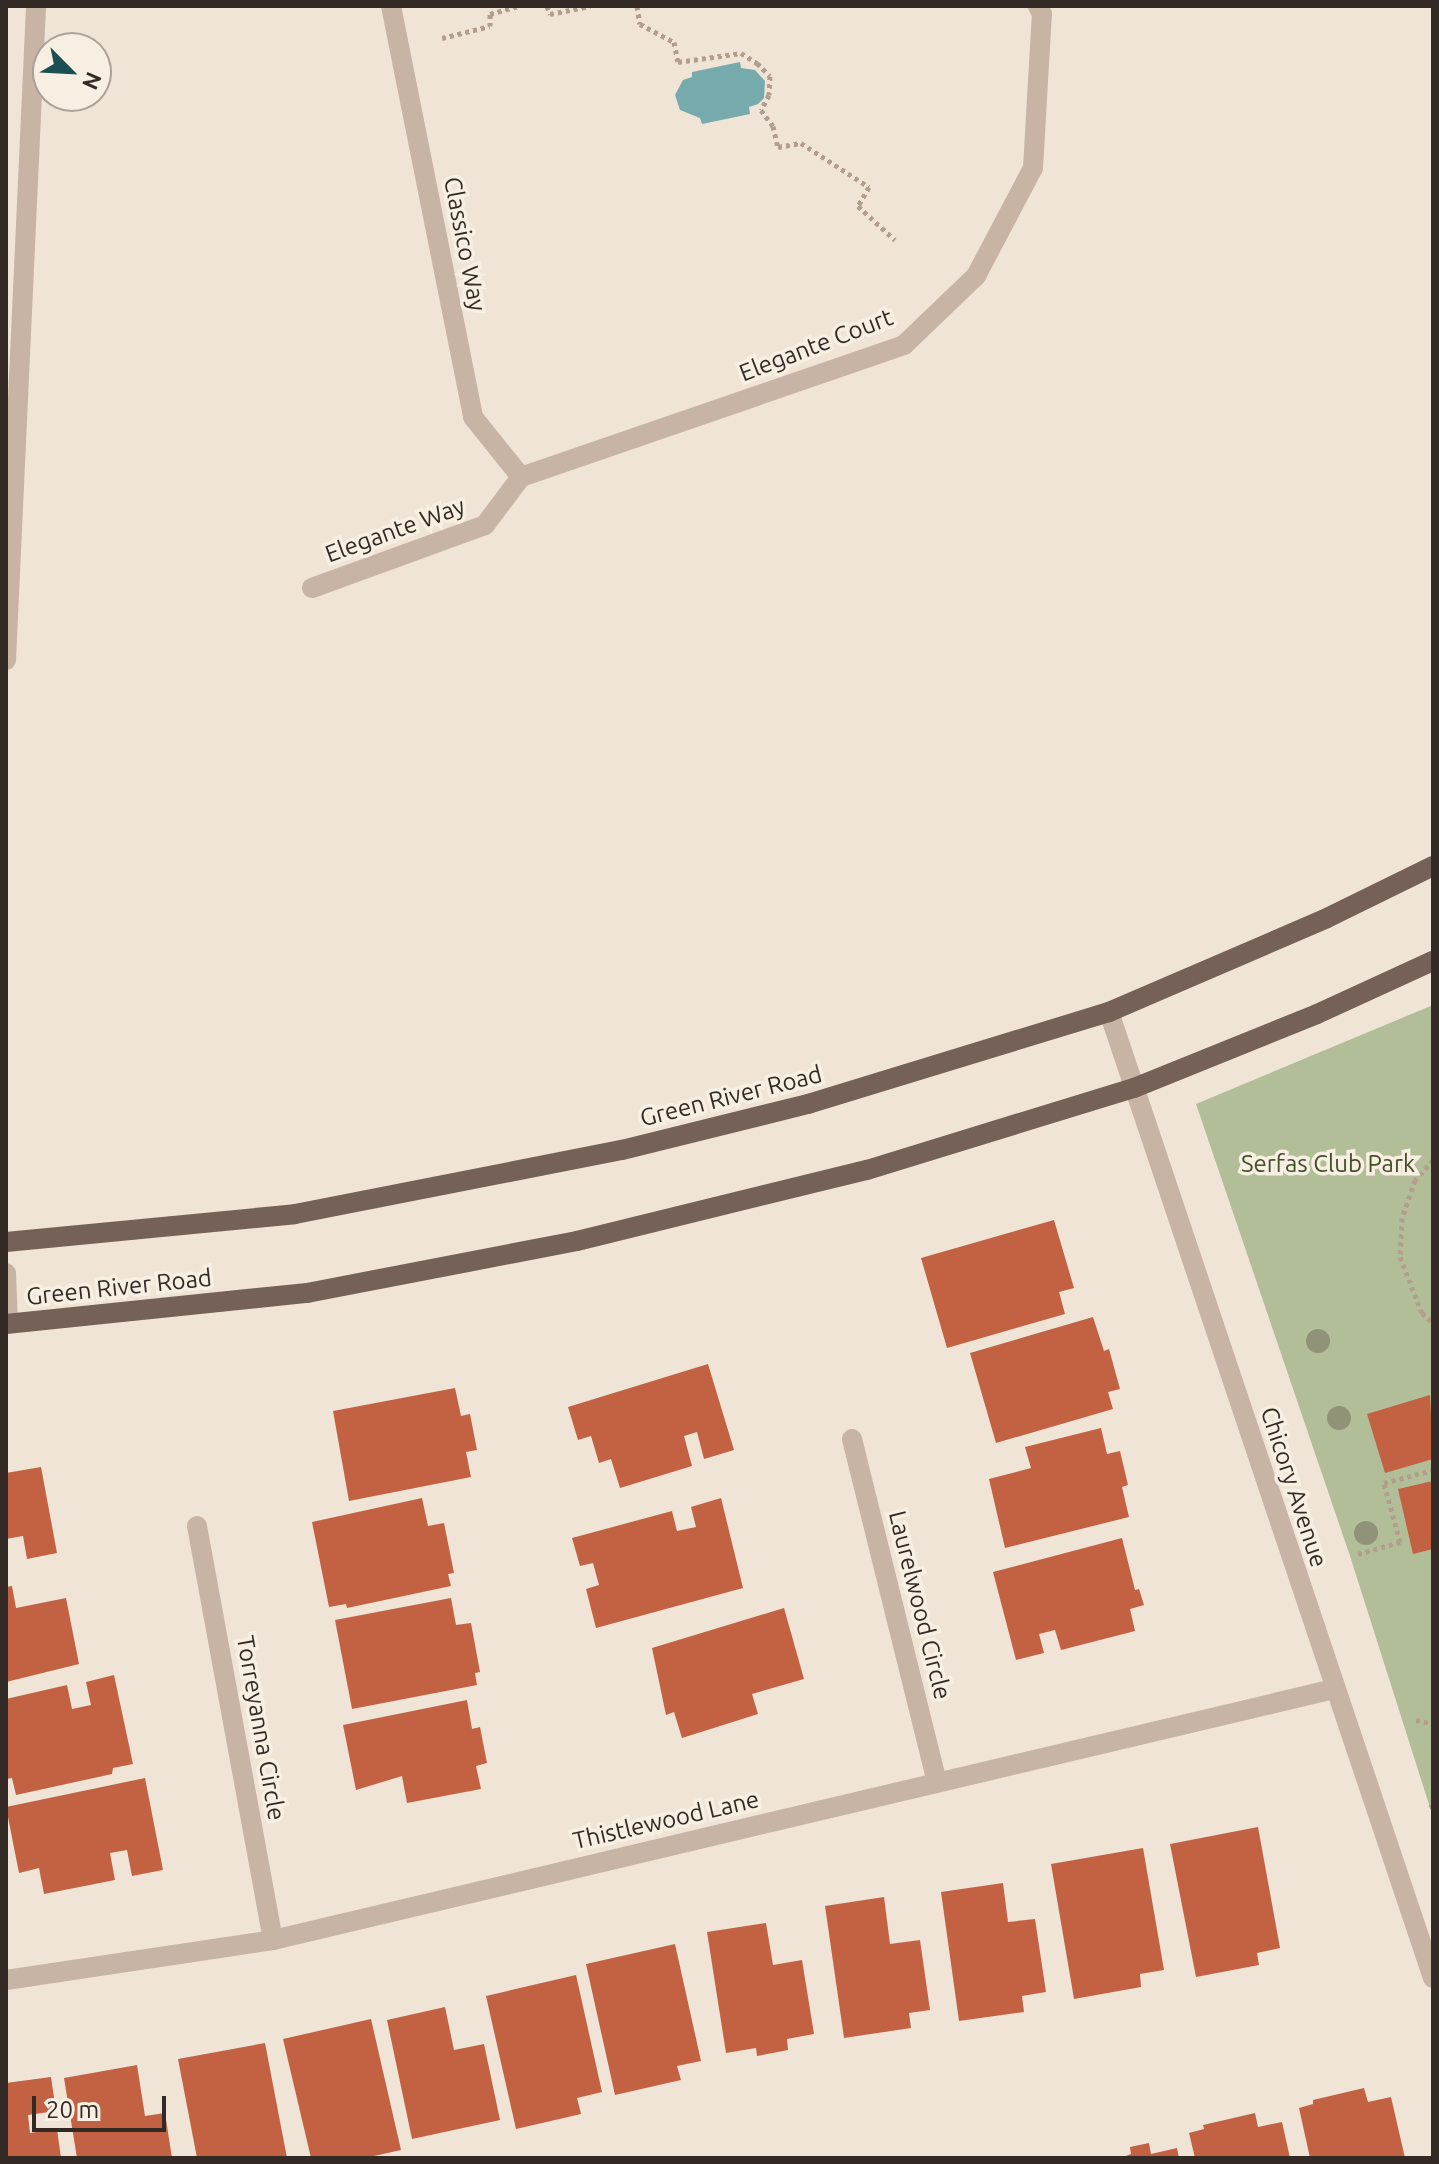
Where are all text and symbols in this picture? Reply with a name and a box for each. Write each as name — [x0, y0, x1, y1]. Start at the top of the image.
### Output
north arrow — [32, 32, 112, 112]
text: N — [78, 69, 107, 94]
street label: Classico Way — [438, 174, 492, 314]
street label: Elegante Court — [735, 303, 897, 387]
street label: Elegante Way — [321, 491, 469, 569]
street label: Green River Road — [637, 1059, 825, 1133]
park label: Serfas Club Park — [1241, 1150, 1415, 1178]
street label: Green River Road — [25, 1263, 213, 1311]
street label: Chicory Avenue — [1255, 1403, 1333, 1571]
street label: Laurelwood Circle — [883, 1508, 957, 1702]
street label: Torreyanna Circle — [231, 1633, 291, 1823]
street label: Thistlewood Lane — [570, 1785, 762, 1855]
scale bar — [36, 2080, 170, 2130]
text: 20 m — [46, 2096, 99, 2123]

